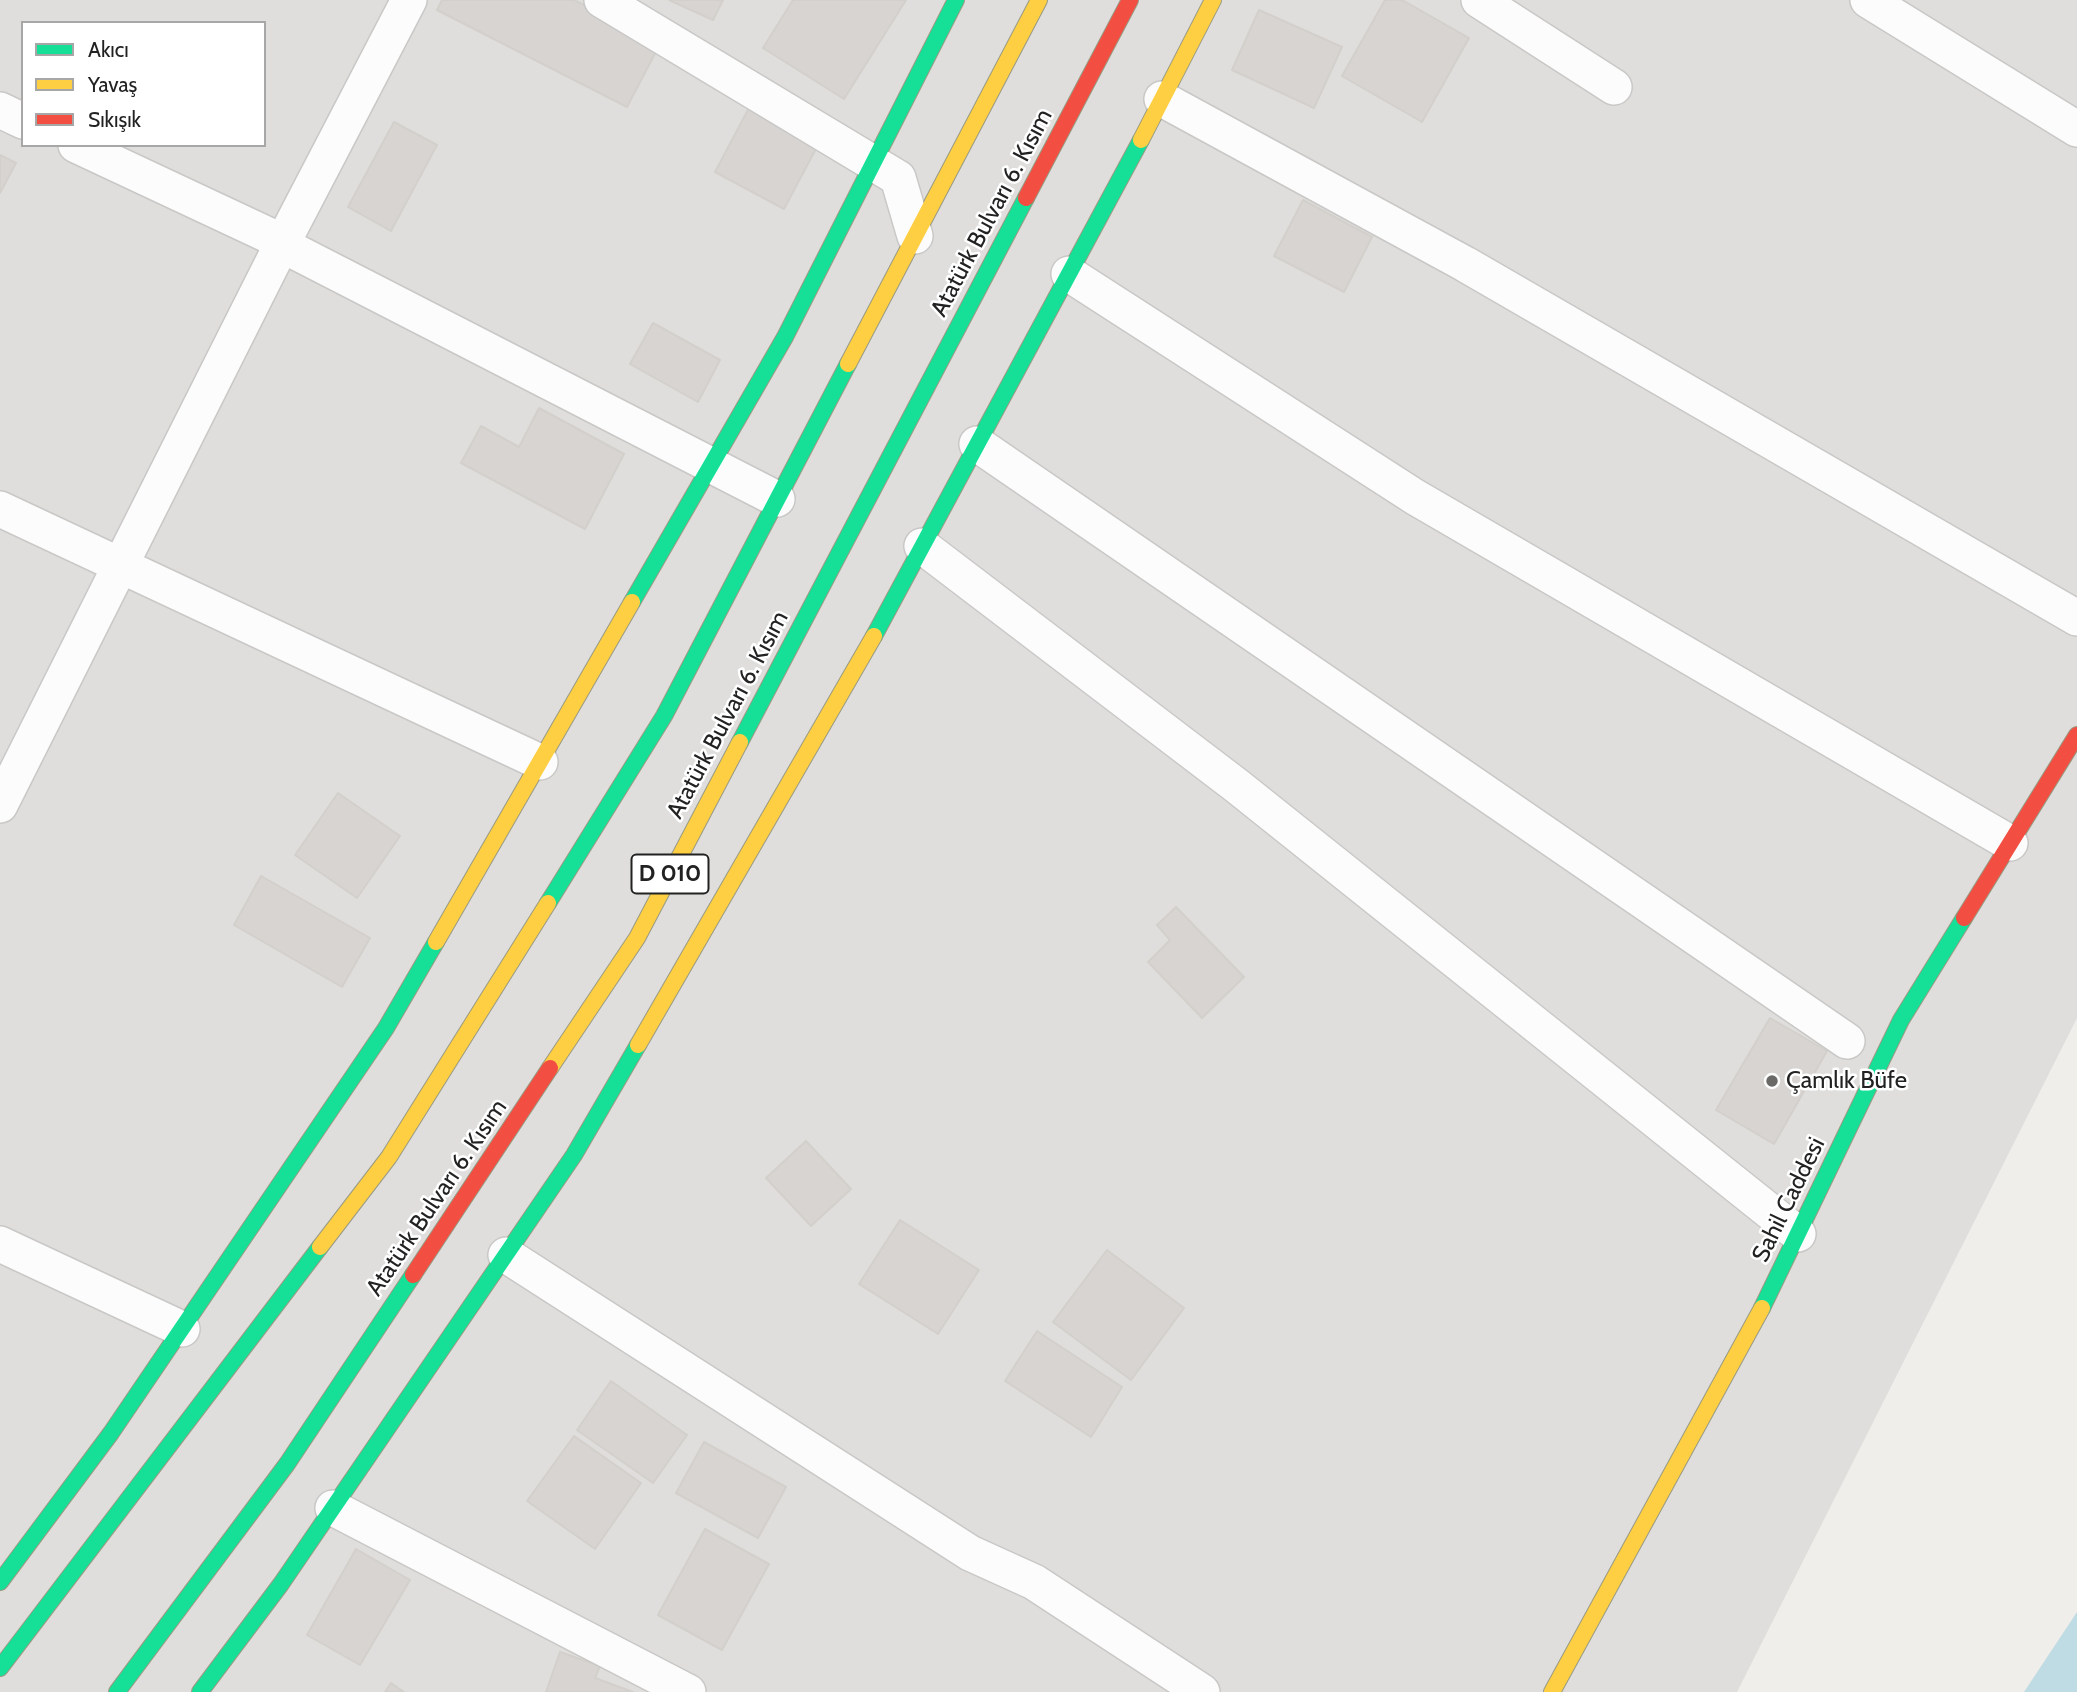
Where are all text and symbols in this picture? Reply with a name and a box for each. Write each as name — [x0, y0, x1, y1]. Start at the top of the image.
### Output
legend — [21, 21, 266, 147]
text: Akıcı — [88, 37, 129, 62]
text: Yavaş — [88, 72, 137, 97]
street label: Atatürk Bulvarı 6. Kısım — [925, 104, 1059, 322]
text: Sıkışık — [88, 107, 141, 132]
street label: Atatürk Bulvarı 6. Kısım — [661, 606, 795, 824]
road number: D 010 — [632, 854, 708, 894]
place label: Çamlık Büfe — [1786, 1067, 1907, 1095]
marker: Çamlık Büfe — [1764, 1073, 1780, 1089]
street label: Atatürk Bulvarı 6. Kısım — [361, 1094, 513, 1302]
street label: Sahil Caddesi — [1746, 1133, 1832, 1267]

